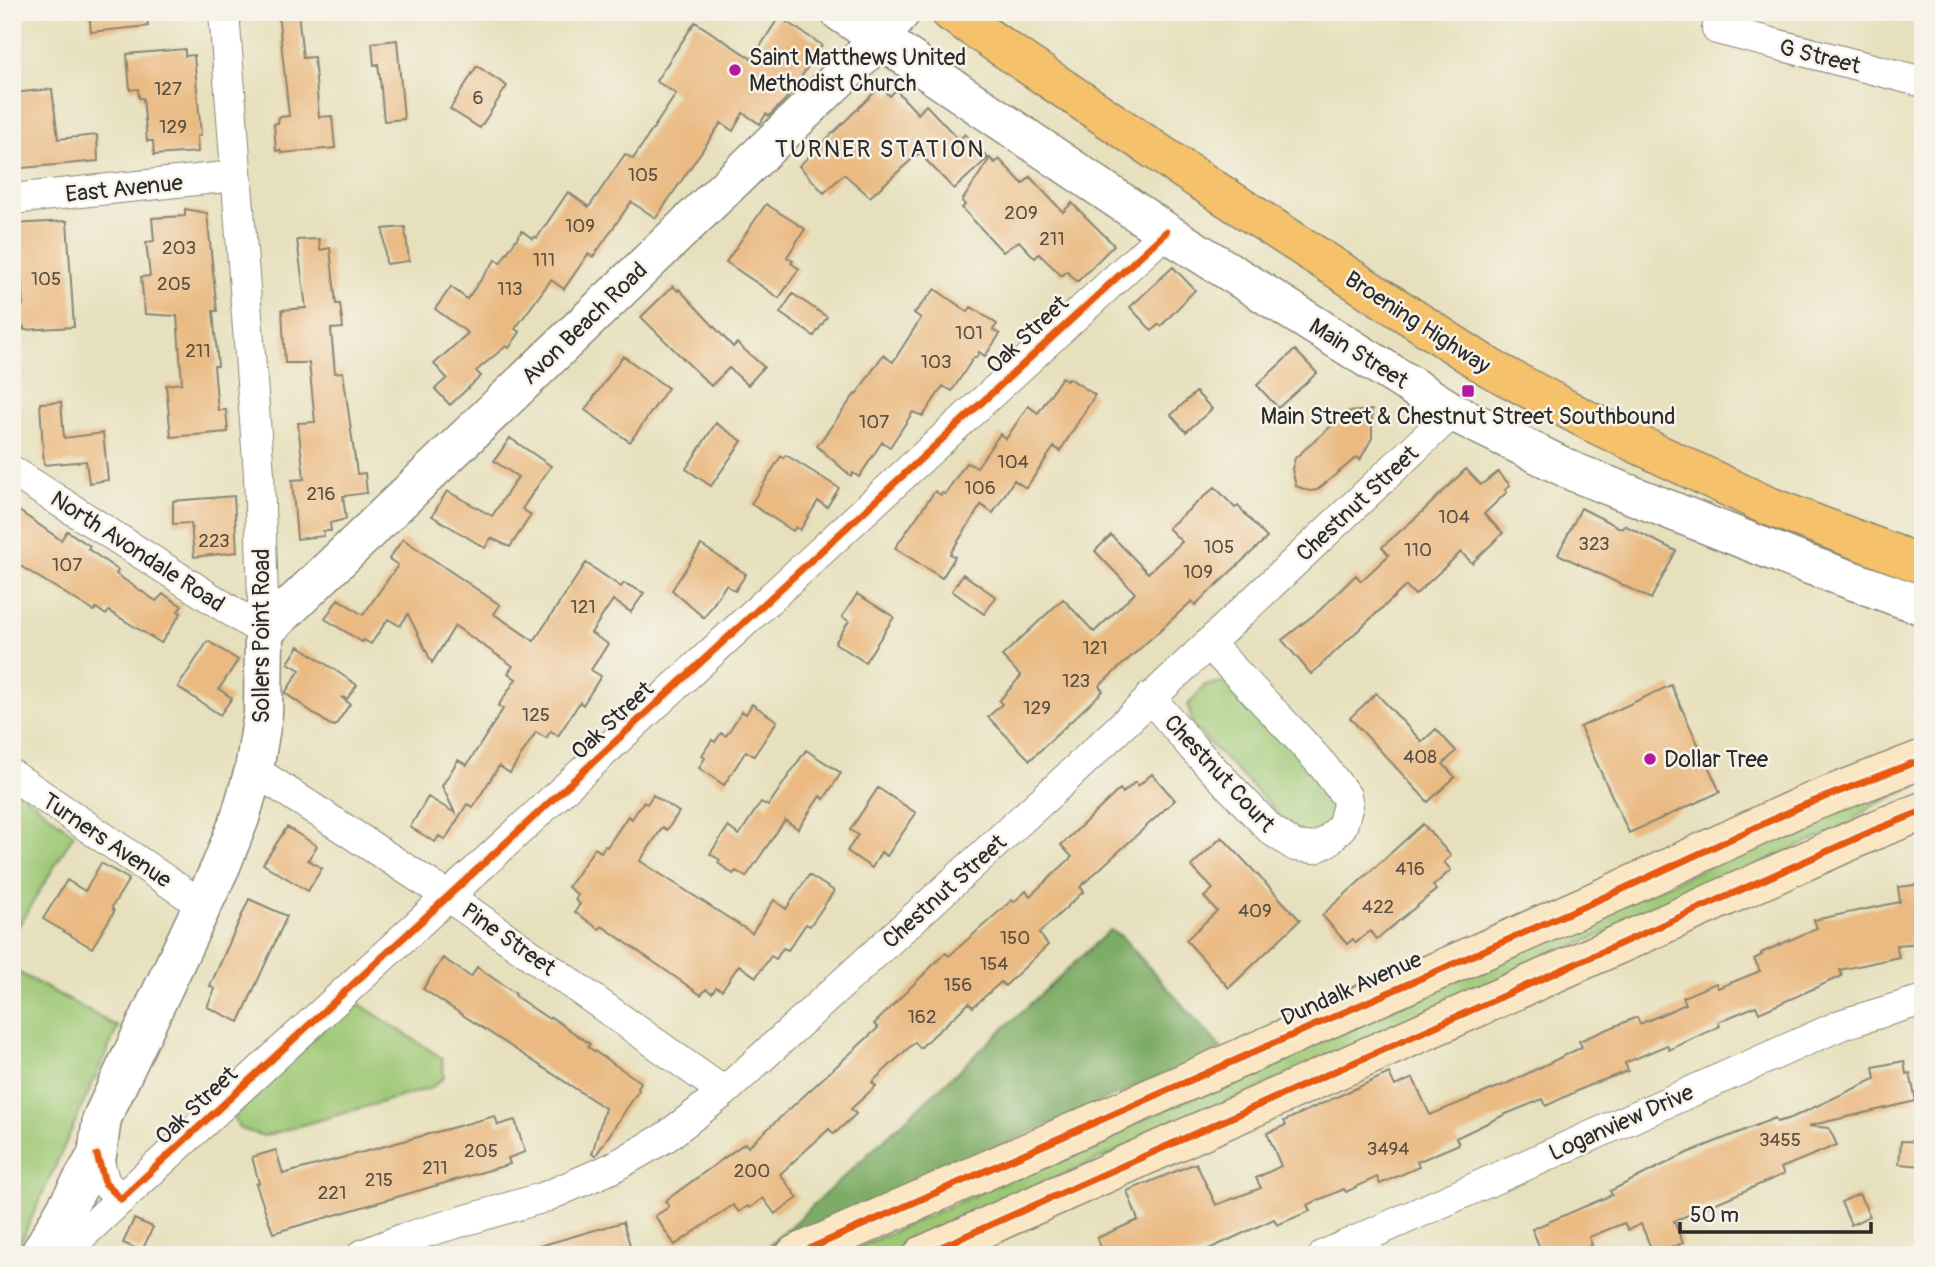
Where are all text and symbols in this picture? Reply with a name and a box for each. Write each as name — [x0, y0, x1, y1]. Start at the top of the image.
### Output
street label: G Street — [1776, 32, 1864, 81]
place label: Saint Matthews United Methodist Church — [749, 43, 966, 98]
marker: Saint Matthews United Methodist Church — [727, 62, 743, 78]
house number: 127 — [154, 77, 182, 101]
house number: 6 — [472, 86, 484, 110]
house number: 129 — [159, 115, 187, 139]
district label: TURNER STATION — [775, 135, 985, 164]
house number: 105 — [628, 163, 658, 187]
street label: East Avenue — [64, 168, 185, 209]
house number: 209 — [1004, 201, 1038, 225]
house number: 109 — [565, 214, 595, 238]
house number: 211 — [1039, 227, 1065, 251]
house number: 203 — [162, 236, 196, 260]
house number: 111 — [533, 248, 555, 272]
street label: Avon Beach Road — [515, 256, 653, 391]
street label: Broening Highway — [1339, 265, 1496, 380]
house number: 105 — [31, 267, 61, 291]
house number: 205 — [157, 272, 191, 296]
house number: 113 — [497, 277, 523, 301]
street label: Oak Street — [980, 288, 1075, 380]
street label: Main Street — [1304, 312, 1414, 396]
house number: 101 — [955, 321, 983, 345]
house number: 211 — [185, 339, 211, 363]
house number: 103 — [920, 350, 952, 374]
marker: Main Street & Chestnut Street Southbound — [1460, 383, 1476, 399]
place label: Main Street & Chestnut Street Southbound — [1261, 402, 1675, 431]
house number: 107 — [859, 410, 889, 434]
street label: Chestnut Street — [1290, 439, 1425, 568]
house number: 104 — [997, 450, 1029, 474]
house number: 106 — [964, 476, 996, 500]
house number: 216 — [306, 482, 336, 506]
street label: North Avondale Road — [45, 484, 230, 618]
house number: 104 — [1438, 505, 1470, 529]
house number: 223 — [198, 529, 230, 553]
house number: 323 — [1578, 532, 1610, 556]
house number: 105 — [1204, 535, 1234, 559]
house number: 110 — [1404, 538, 1432, 562]
street label: Sollers Point Road — [247, 548, 276, 724]
house number: 107 — [52, 553, 82, 577]
house number: 109 — [1183, 560, 1213, 584]
house number: 121 — [570, 595, 596, 619]
house number: 121 — [1082, 636, 1108, 660]
house number: 123 — [1062, 669, 1090, 693]
street label: Oak Street — [565, 674, 660, 766]
house number: 129 — [1023, 696, 1051, 720]
house number: 125 — [522, 703, 550, 727]
street label: Chestnut Court — [1158, 708, 1282, 839]
house number: 408 — [1403, 745, 1437, 769]
place label: Dollar Tree — [1664, 745, 1769, 774]
marker: Dollar Tree — [1642, 751, 1658, 767]
street label: Turners Avenue — [36, 786, 178, 895]
street label: Chestnut Street — [876, 828, 1013, 955]
house number: 416 — [1395, 857, 1425, 881]
house number: 422 — [1362, 895, 1394, 919]
street label: Pine Street — [456, 896, 562, 983]
house number: 409 — [1238, 899, 1272, 923]
house number: 150 — [1000, 926, 1030, 950]
street label: Dundalk Avenue — [1276, 944, 1427, 1032]
house number: 154 — [980, 952, 1008, 976]
house number: 156 — [944, 973, 972, 997]
house number: 162 — [907, 1005, 937, 1029]
street label: Oak Street — [149, 1059, 244, 1151]
street label: Loganview Drive — [1544, 1077, 1699, 1167]
house number: 3455 — [1759, 1128, 1801, 1152]
house number: 3494 — [1367, 1137, 1409, 1161]
house number: 205 — [464, 1139, 498, 1163]
house number: 211 — [422, 1156, 448, 1180]
house number: 200 — [734, 1159, 770, 1183]
house number: 215 — [365, 1168, 393, 1192]
house number: 221 — [318, 1181, 346, 1205]
scale bar — [1680, 1190, 1870, 1234]
text: 50 m — [1690, 1202, 1739, 1229]

